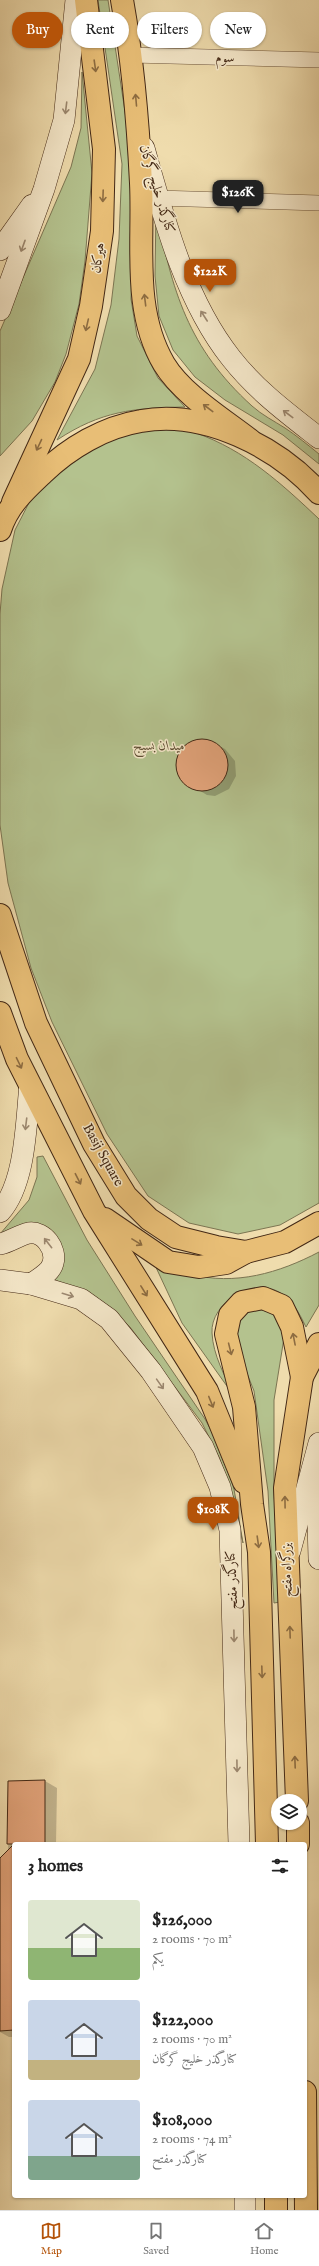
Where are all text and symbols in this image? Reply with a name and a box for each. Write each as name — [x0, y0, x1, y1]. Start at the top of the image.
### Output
chip: Buy — [12, 12, 63, 48]
chip: Rent — [71, 12, 129, 48]
chip: Filters — [137, 12, 202, 48]
chip: New — [210, 12, 266, 48]
street label: سوم — [215, 49, 235, 70]
one-way arrow — [91, 59, 99, 72]
one-way arrow — [132, 94, 139, 107]
one-way arrow — [62, 101, 70, 114]
street label: کنارگذر خلیج گرگان — [132, 142, 181, 236]
pin: $126K — [210, 180, 266, 214]
text: $126K — [221, 184, 255, 201]
one-way arrow — [99, 189, 107, 202]
one-way arrow — [19, 239, 27, 251]
street label: هیرکان — [87, 241, 109, 275]
pin: $122K — [182, 259, 238, 293]
text: $122K — [193, 263, 227, 280]
one-way arrow — [141, 294, 148, 307]
one-way arrow — [200, 311, 208, 322]
one-way arrow — [82, 318, 90, 331]
one-way arrow — [203, 404, 214, 412]
one-way arrow — [283, 410, 294, 418]
one-way arrow — [35, 439, 42, 451]
park label: میدان بسیج — [133, 737, 185, 758]
one-way arrow — [16, 1057, 23, 1069]
one-way arrow — [22, 1117, 29, 1130]
street label: Basij Square — [78, 1120, 128, 1190]
one-way arrow — [75, 1173, 82, 1185]
one-way arrow — [44, 1237, 53, 1248]
one-way arrow — [131, 1238, 143, 1246]
one-way arrow — [140, 1285, 148, 1296]
one-way arrow — [61, 1292, 74, 1299]
one-way arrow — [290, 1333, 298, 1346]
one-way arrow — [227, 1342, 234, 1355]
one-way arrow — [156, 1378, 164, 1389]
one-way arrow — [208, 1395, 216, 1407]
one-way arrow — [281, 1496, 289, 1509]
pin: $108K — [185, 1497, 241, 1531]
text: $108K — [197, 1501, 229, 1518]
one-way arrow — [254, 1535, 262, 1548]
street label: بزرگراه مفتح — [276, 1542, 300, 1597]
street label: کنارگذر مفتح — [219, 1550, 246, 1610]
one-way arrow — [286, 1626, 293, 1639]
one-way arrow — [231, 1629, 238, 1642]
one-way arrow — [259, 1665, 266, 1678]
one-way arrow — [291, 1756, 299, 1769]
one-way arrow — [233, 1759, 241, 1772]
map controls — [271, 1794, 307, 1830]
button: layers — [271, 1794, 307, 1830]
icon: filters — [269, 1855, 291, 1877]
text: 3 homes — [28, 1856, 83, 1877]
text: $126,000 — [152, 1910, 212, 1931]
icon: home — [60, 1916, 108, 1964]
text: 2 rooms · 70 m² — [152, 1931, 232, 1948]
text: یکم — [152, 1951, 163, 1968]
text: $122,000 — [152, 2010, 213, 2031]
icon: home — [60, 2016, 108, 2064]
text: 2 rooms · 70 m² — [152, 2031, 232, 2048]
text: کنارگذر خلیج گرگان — [152, 2051, 237, 2068]
text: $108,000 — [152, 2110, 212, 2131]
icon: home — [60, 2116, 108, 2164]
text: 2 rooms · 74 m² — [152, 2131, 232, 2148]
text: کنارگذر مفتح — [152, 2151, 207, 2168]
tab: Map — [40, 2220, 62, 2258]
tab: Saved — [143, 2220, 169, 2258]
tab: Home — [250, 2220, 279, 2258]

